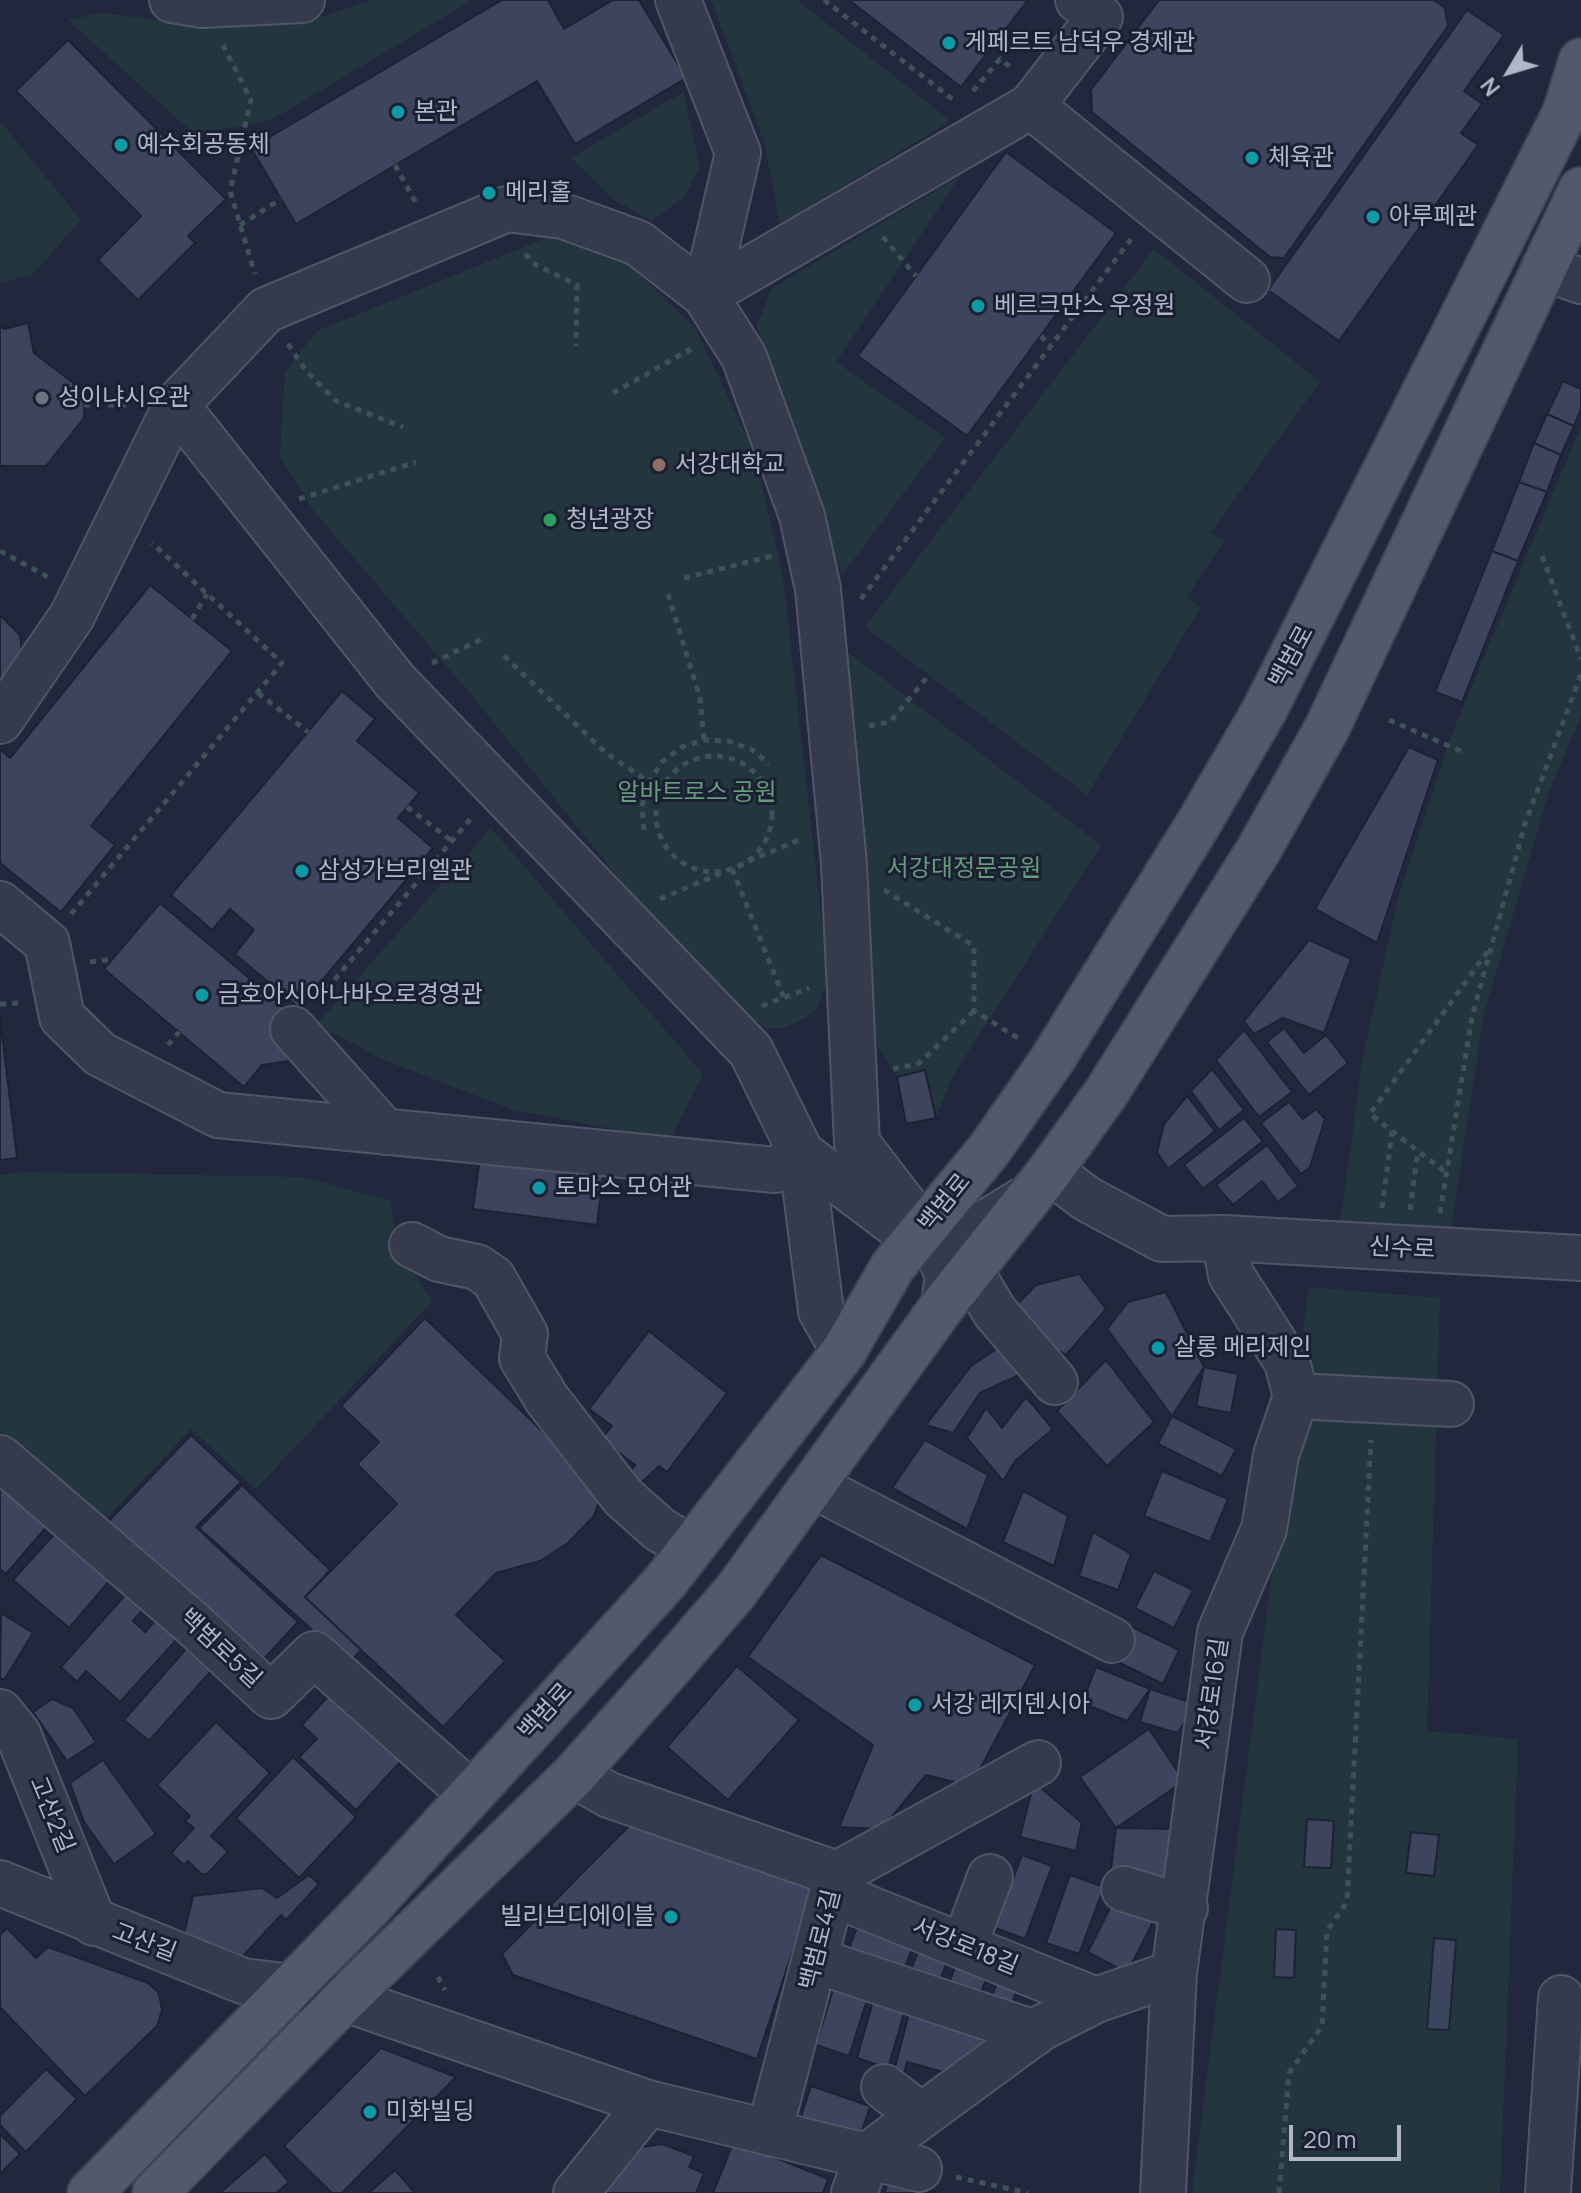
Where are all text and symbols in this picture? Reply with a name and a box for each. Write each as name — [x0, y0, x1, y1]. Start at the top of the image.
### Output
place label: 게페르트 남덕우 경제관 — [965, 29, 1195, 57]
north arrow — [1469, 32, 1549, 112]
marker: 게페르트 남덕우 경제관 — [940, 34, 958, 52]
text: N — [1473, 71, 1507, 102]
place label: 본관 — [414, 98, 458, 126]
marker: 본관 — [389, 103, 407, 121]
place label: 예수회공동체 — [137, 131, 269, 159]
marker: 예수회공동체 — [112, 136, 130, 154]
place label: 체육관 — [1268, 144, 1334, 172]
marker: 체육관 — [1243, 149, 1261, 167]
place label: 메리홀 — [505, 179, 571, 207]
marker: 메리홀 — [480, 184, 498, 202]
place label: 아루페관 — [1389, 203, 1477, 231]
marker: 아루페관 — [1364, 208, 1382, 226]
place label: 베르크만스 우정원 — [994, 292, 1175, 320]
marker: 베르크만스 우정원 — [969, 297, 987, 315]
place label: 성이냐시오관 — [58, 384, 190, 412]
marker: 성이냐시오관 — [33, 389, 51, 407]
place label: 서강대학교 — [675, 451, 785, 479]
marker: 서강대학교 — [650, 456, 668, 474]
place label: 청년광장 — [566, 506, 654, 534]
marker: 청년광장 — [541, 511, 559, 529]
street label: 백범로 — [1264, 621, 1320, 693]
park label: 알바트로스 공원 — [617, 779, 777, 807]
park label: 서강대정문공원 — [887, 855, 1041, 883]
place label: 삼성가브리엘관 — [318, 857, 473, 885]
marker: 삼성가브리엘관 — [293, 862, 311, 880]
place label: 금호아시아나바오로경영관 — [218, 981, 483, 1009]
marker: 금호아시아나바오로경영관 — [193, 986, 211, 1004]
street label: 백범로 — [913, 1168, 977, 1238]
place label: 토마스 모어관 — [555, 1174, 692, 1202]
marker: 토마스 모어관 — [530, 1179, 548, 1197]
street label: 신수로 — [1368, 1233, 1436, 1265]
place label: 살롱 메리제인 — [1174, 1334, 1311, 1362]
marker: 살롱 메리제인 — [1149, 1339, 1167, 1357]
street label: 백범로5길 — [173, 1604, 267, 1694]
street label: 서강로16길 — [1191, 1636, 1235, 1752]
street label: 백범로 — [513, 1678, 579, 1746]
place label: 서강 레지덴시아 — [931, 1691, 1090, 1719]
marker: 서강 레지덴시아 — [906, 1696, 924, 1714]
street label: 고산2길 — [23, 1773, 79, 1857]
street label: 백범로4길 — [795, 1887, 847, 1993]
place label: 빌리브디에이블 — [500, 1903, 655, 1931]
marker: 빌리브디에이블 — [662, 1908, 680, 1926]
street label: 서강로18길 — [908, 1913, 1022, 1981]
street label: 고산길 — [108, 1918, 180, 1968]
place label: 미화빌딩 — [386, 2098, 474, 2126]
marker: 미화빌딩 — [361, 2103, 379, 2121]
scale bar — [1293, 2109, 1405, 2159]
text: 20 m — [1303, 2122, 1356, 2155]

